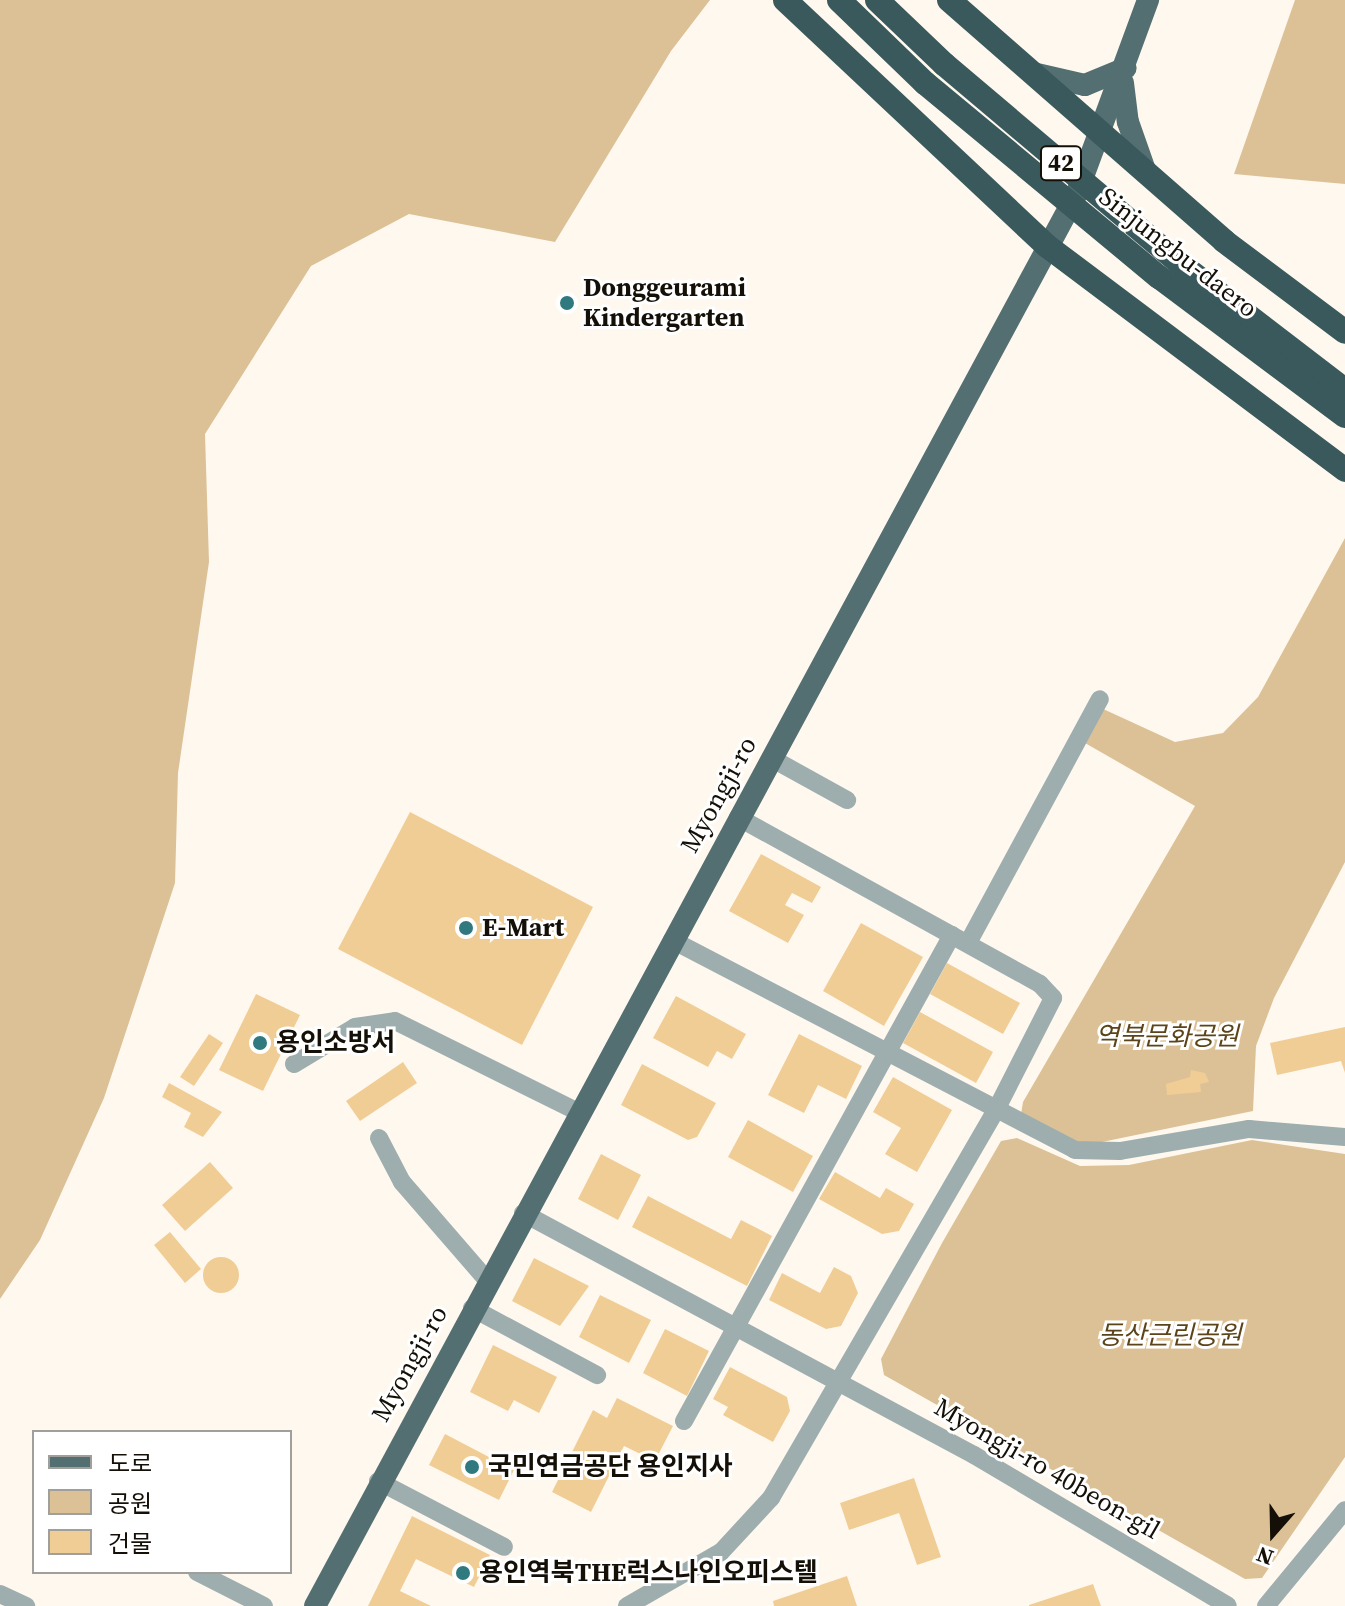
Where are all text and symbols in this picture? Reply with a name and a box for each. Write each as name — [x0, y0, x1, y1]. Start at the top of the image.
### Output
road number: 42 — [1039, 143, 1083, 183]
street label: Sinjungbu-daero — [1093, 181, 1263, 325]
place label: Donggeurami Kindergarten — [583, 272, 746, 334]
marker: Donggeurami Kindergarten — [558, 294, 576, 312]
street label: Myongji-ro — [674, 732, 764, 858]
place label: E-Mart — [482, 912, 564, 944]
marker: E-Mart — [457, 919, 475, 937]
park label: 역북문화공원 — [1095, 1021, 1239, 1053]
place label: 용인소방서 — [276, 1027, 396, 1059]
marker: 용인소방서 — [251, 1034, 269, 1052]
street label: Myongji-ro — [365, 1301, 455, 1427]
park label: 동산근린공원 — [1098, 1320, 1242, 1352]
street label: Myongji-ro 40beon-gil — [929, 1392, 1165, 1546]
legend — [32, 1430, 292, 1574]
text: 도로 — [108, 1447, 152, 1480]
place label: 국민연금공단 용인지사 — [488, 1451, 733, 1483]
marker: 국민연금공단 용인지사 — [463, 1458, 481, 1476]
text: 공원 — [108, 1487, 152, 1520]
north arrow — [1233, 1494, 1313, 1574]
text: 건물 — [108, 1527, 152, 1560]
text: N — [1252, 1540, 1277, 1573]
place label: 용인역북THE럭스나인오피스텔 — [479, 1557, 818, 1589]
marker: 용인역북THE럭스나인오피스텔 — [454, 1564, 472, 1582]

